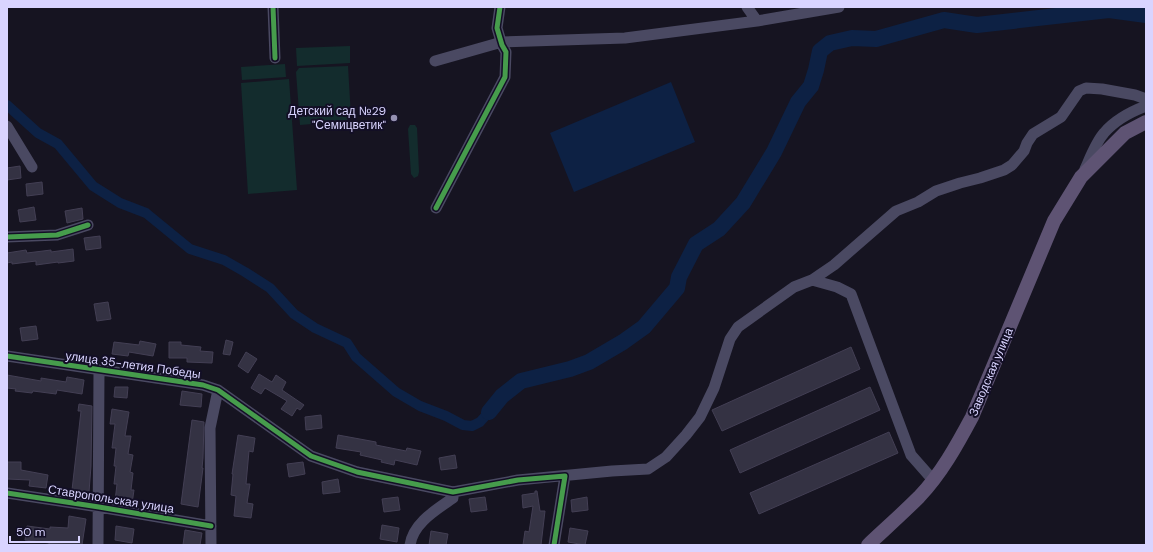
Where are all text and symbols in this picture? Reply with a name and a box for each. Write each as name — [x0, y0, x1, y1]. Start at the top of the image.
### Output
place label: Детский сад №29 "Семицветик" — [288, 103, 386, 133]
marker: Детский сад №29 "Семицветик" — [389, 113, 399, 123]
street label: Заводская улица — [965, 325, 1017, 419]
street label: улица 35-летия Победы — [64, 348, 202, 382]
street label: Ставропольская улица — [47, 481, 176, 517]
scale bar — [10, 518, 79, 544]
text: 50 m — [16, 524, 45, 540]

